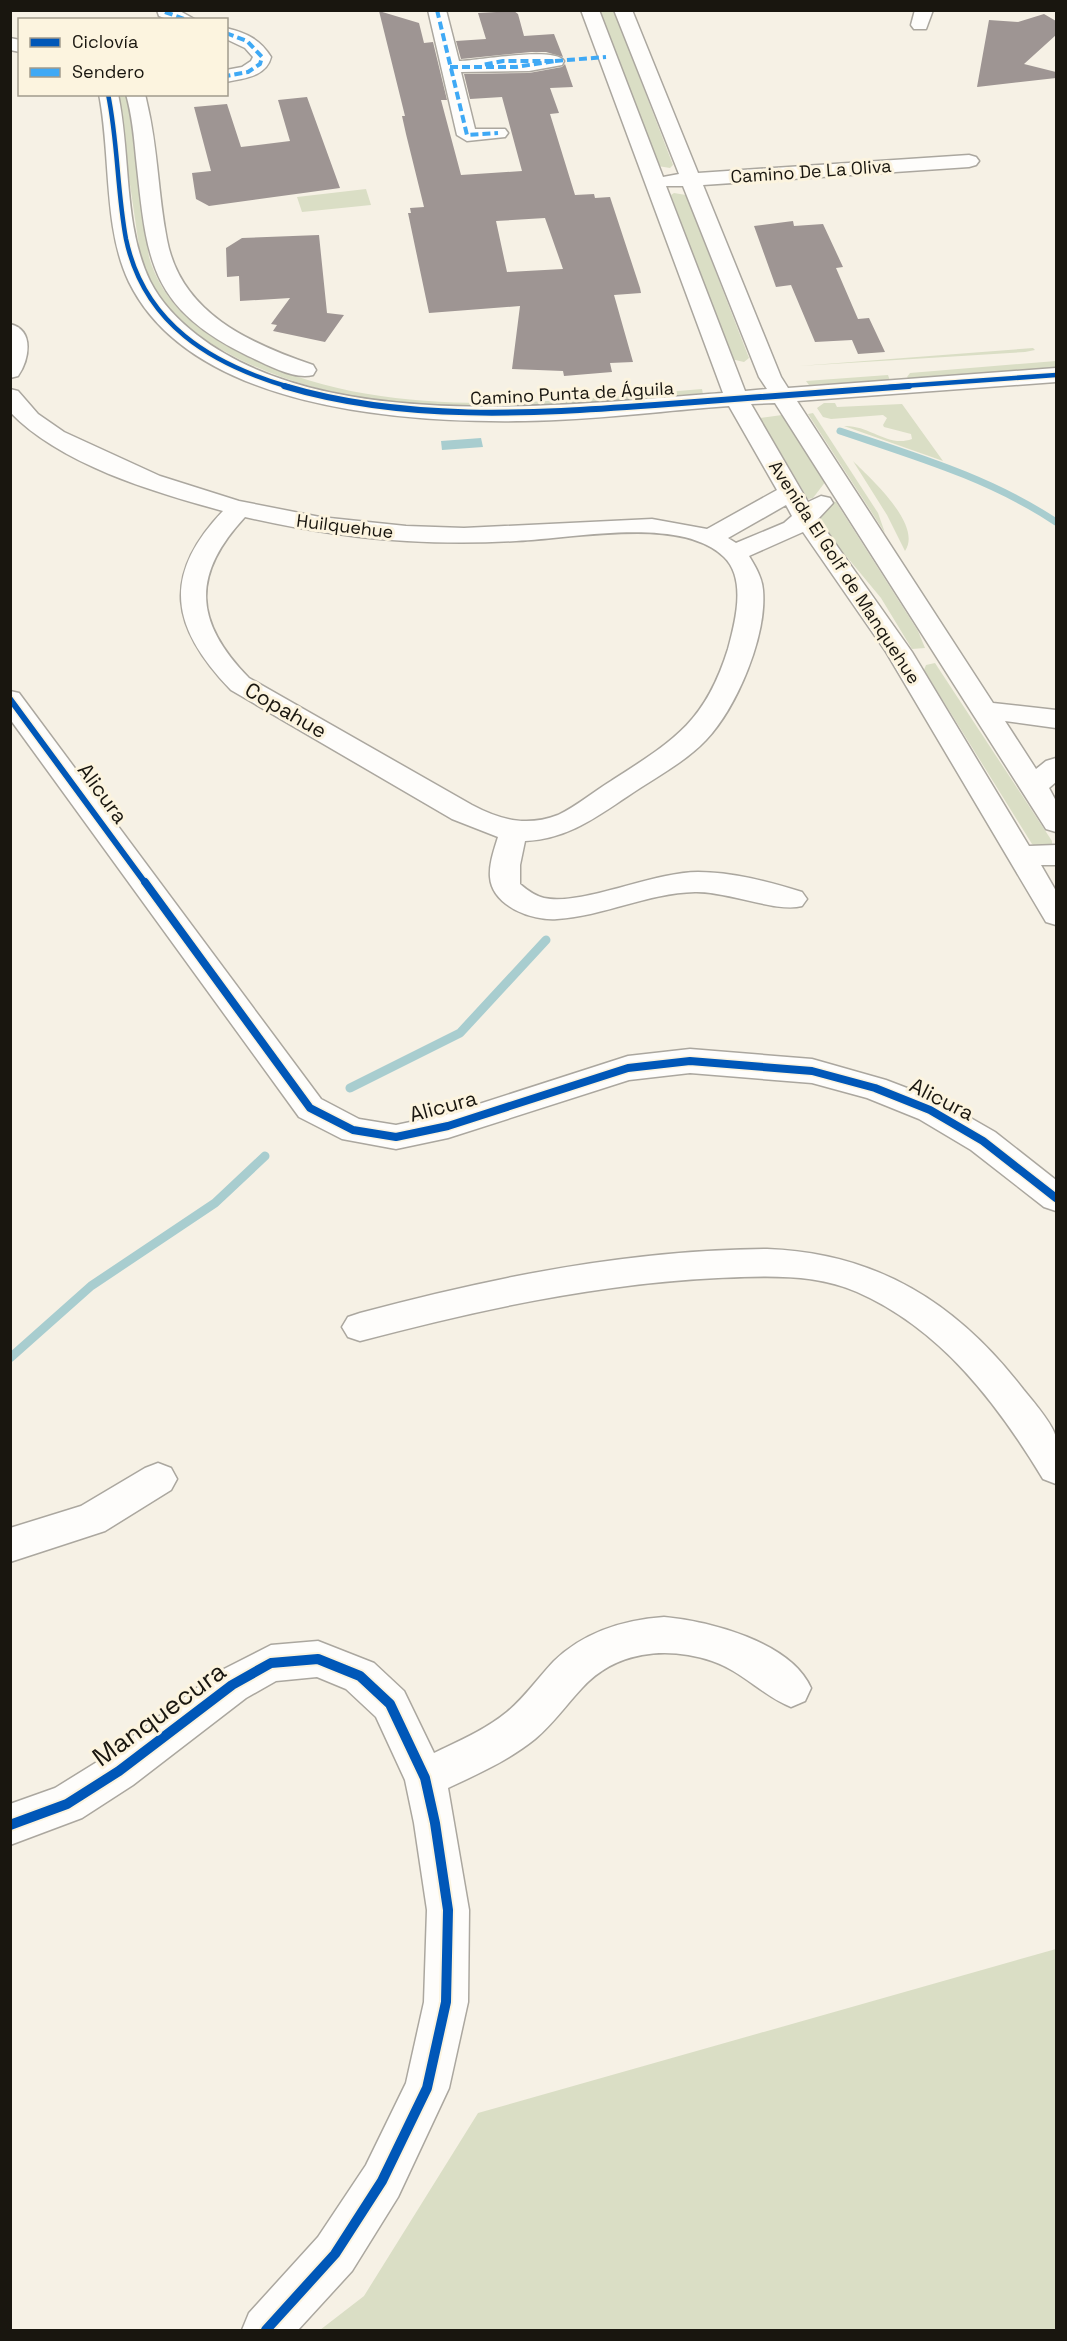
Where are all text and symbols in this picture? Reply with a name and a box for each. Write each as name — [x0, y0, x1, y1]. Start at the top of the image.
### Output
legend — [18, 18, 228, 96]
text: Ciclovía — [72, 30, 138, 53]
text: Sendero — [72, 60, 145, 83]
street label: Camino De La Oliva — [730, 154, 892, 188]
street label: Camino Punta de Águila — [469, 376, 675, 410]
street label: Avenida El Golf de Manquehue — [764, 456, 926, 688]
street label: Huilquehue — [295, 509, 395, 543]
street label: Copahue — [240, 676, 332, 744]
street label: Alicura — [72, 757, 134, 829]
street label: Alicura — [905, 1071, 979, 1127]
street label: Alicura — [406, 1084, 480, 1128]
street label: Manquecura — [85, 1654, 233, 1774]

